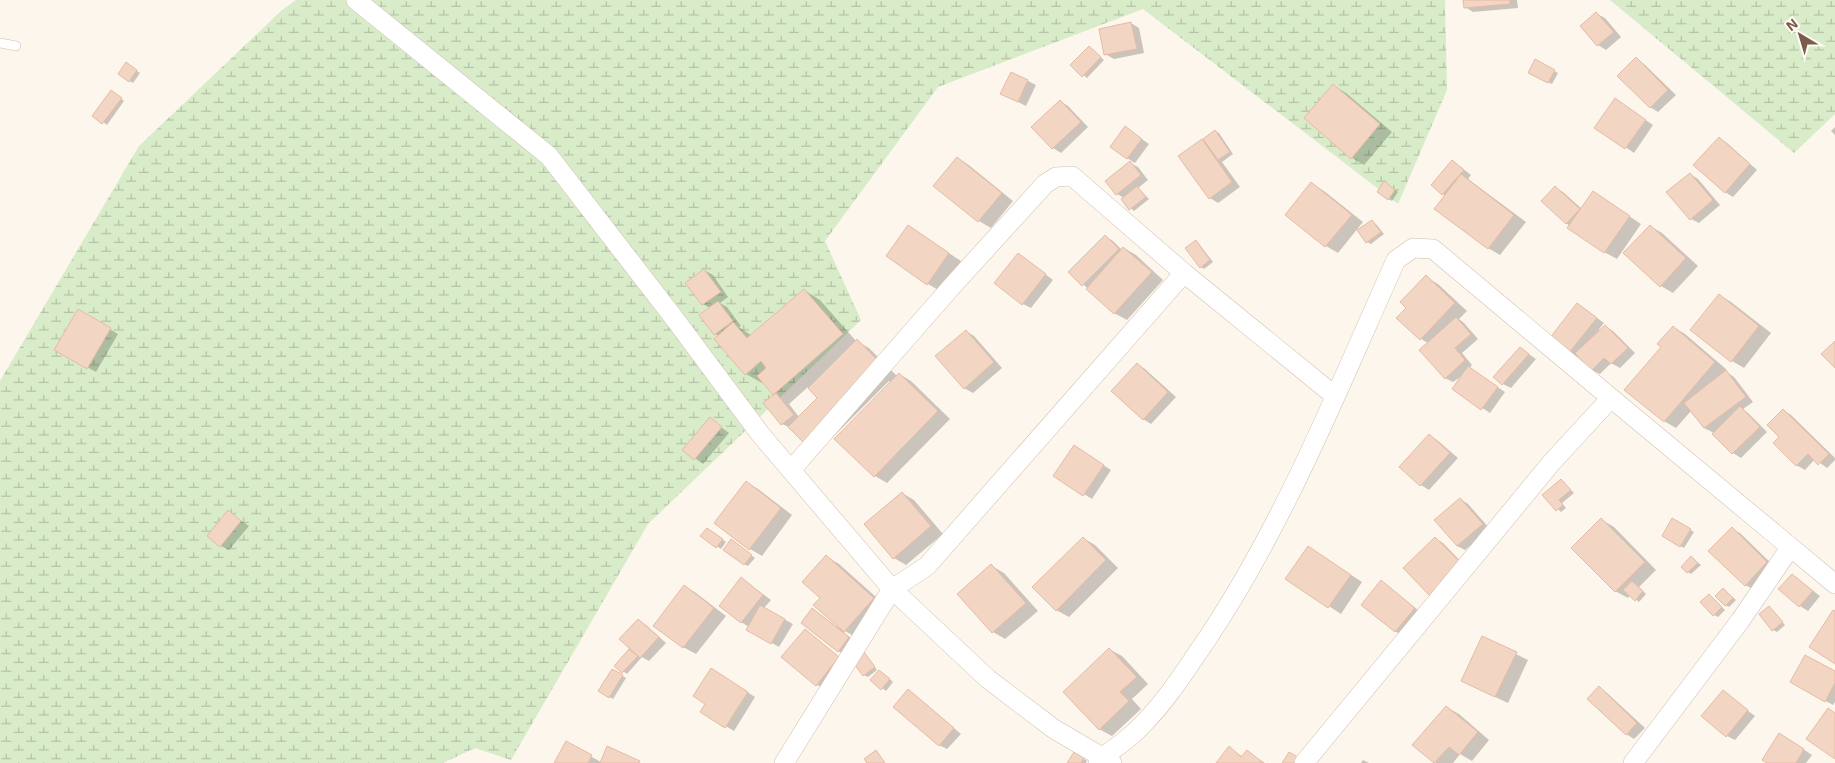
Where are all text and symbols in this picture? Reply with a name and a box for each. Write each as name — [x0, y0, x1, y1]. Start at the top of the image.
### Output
north arrow — [1775, 10, 1825, 60]
text: N — [1782, 15, 1801, 34]

